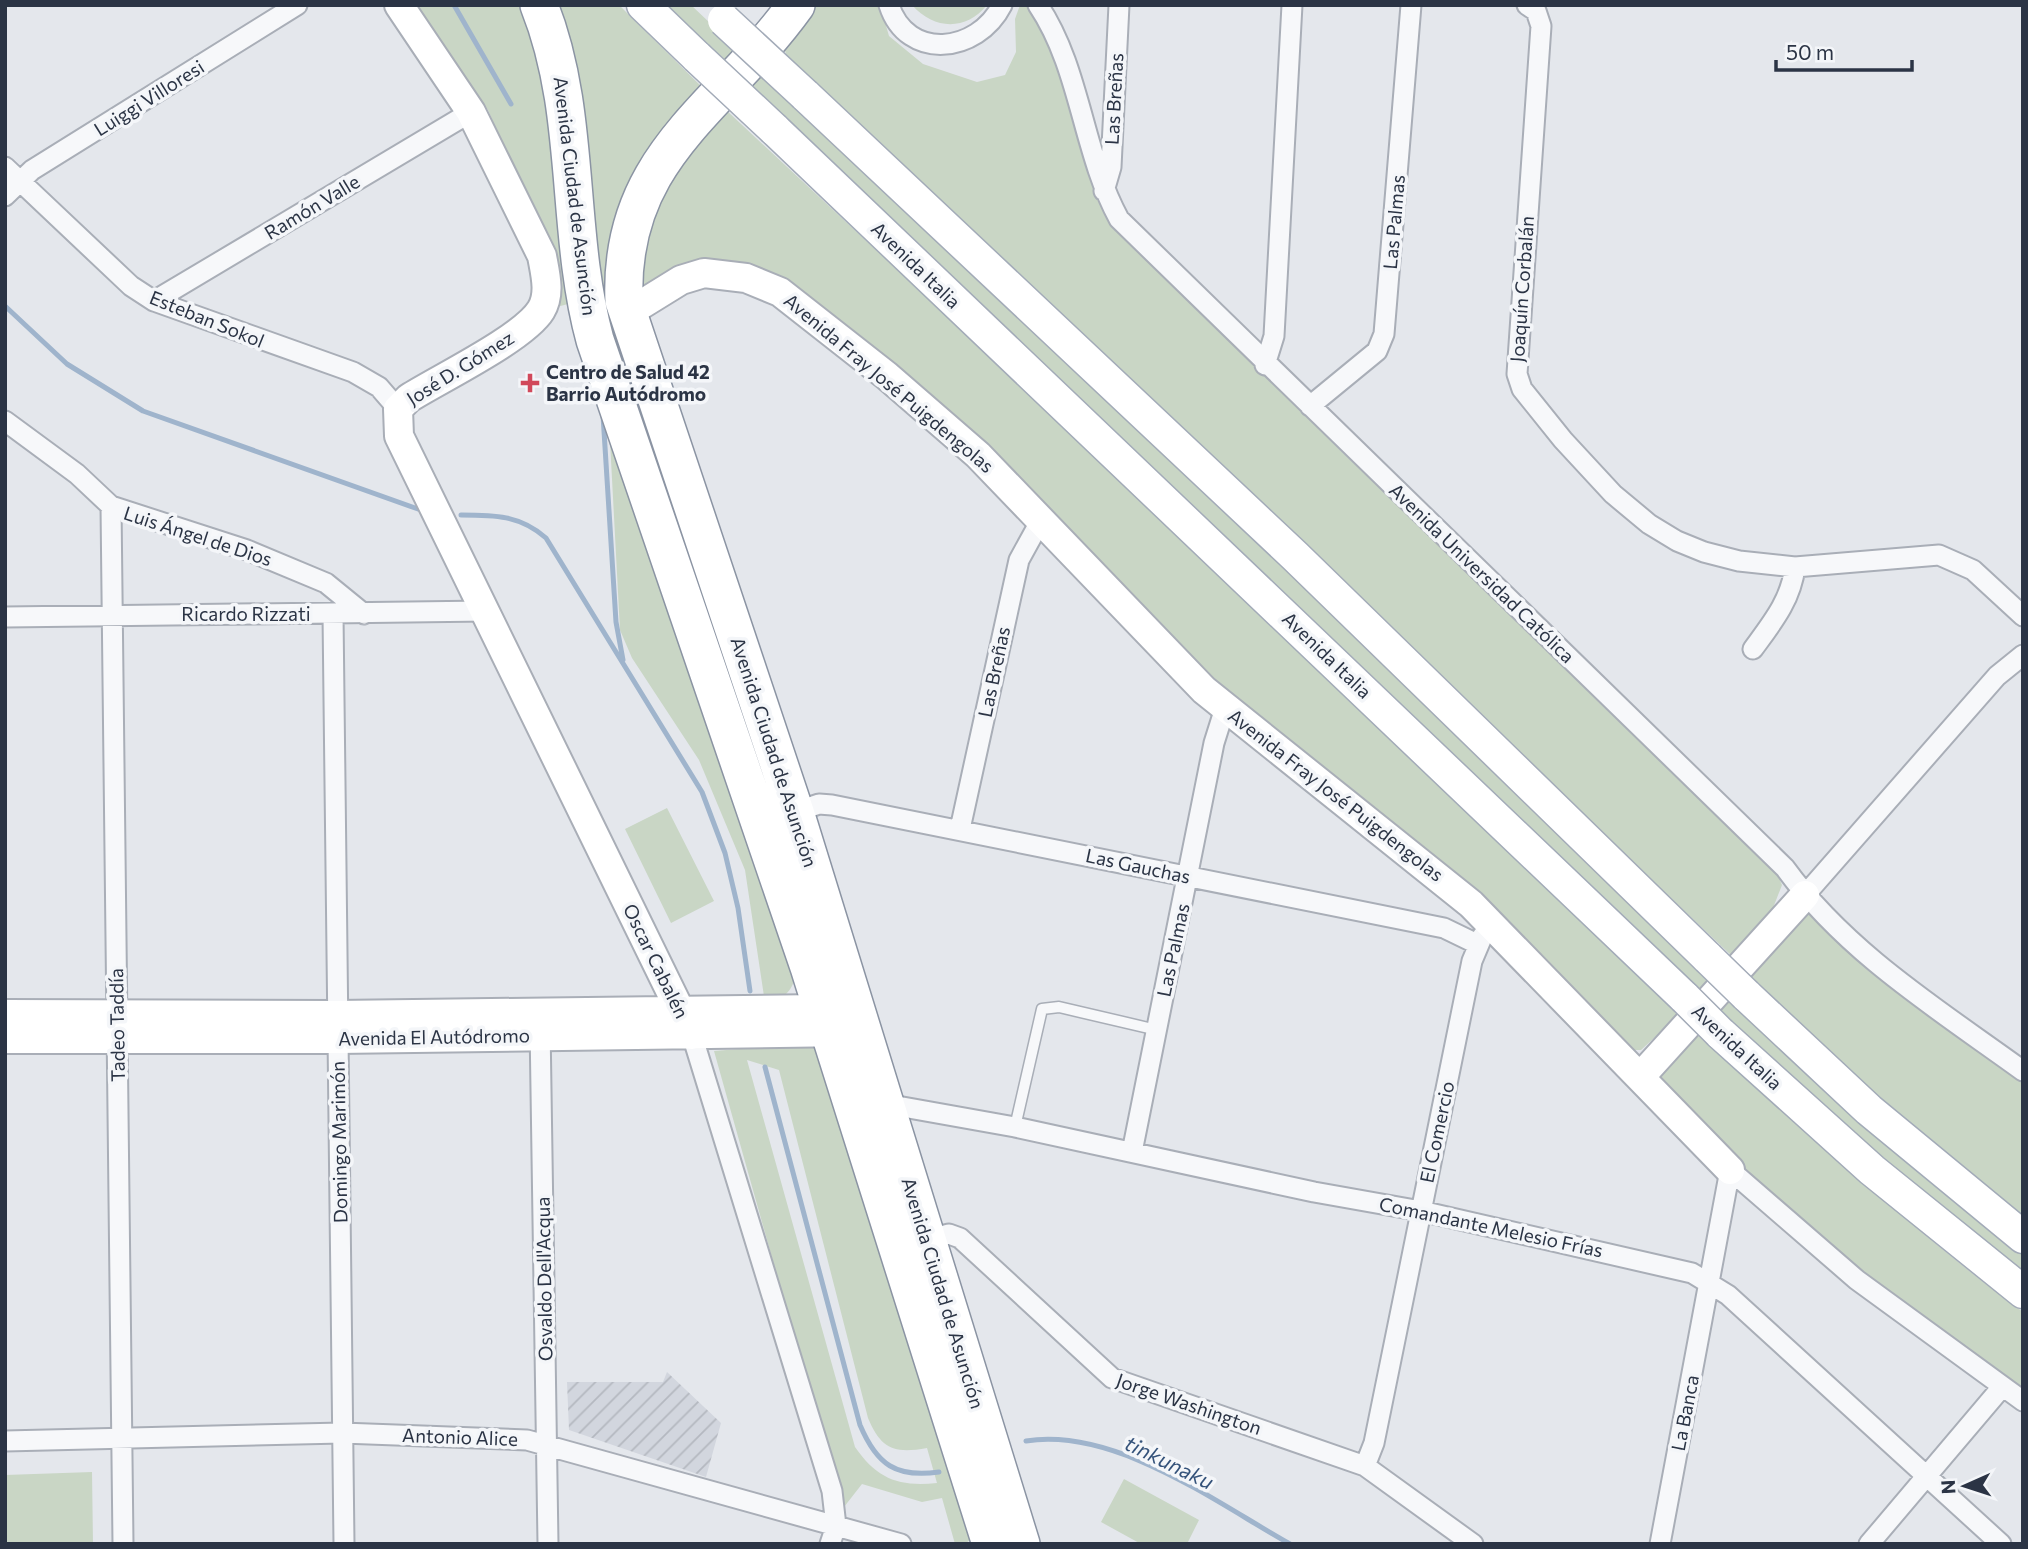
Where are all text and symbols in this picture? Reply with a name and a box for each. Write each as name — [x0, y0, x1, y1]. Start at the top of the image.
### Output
scale bar — [1776, 28, 1912, 72]
text: 50 m — [1786, 39, 1834, 64]
street label: Las Breñas — [1100, 52, 1127, 146]
street label: Luiggi Villoresi — [90, 55, 208, 141]
street label: Avenida Ciudad de Asunción — [549, 75, 602, 317]
street label: Ramón Valle — [260, 169, 363, 244]
street label: Las Palmas — [1378, 174, 1409, 270]
street label: Joaquín Corbalán — [1505, 215, 1538, 363]
street label: Avenida Italia — [867, 216, 966, 313]
street label: Esteban Sokol — [146, 285, 268, 352]
street label: Avenida Fray José Puigdengolas — [780, 288, 999, 477]
street label: José D. Gómez — [402, 326, 518, 410]
place label: Centro de Salud 42 Barrio Autódromo — [546, 360, 710, 405]
marker: Centro de Salud 42 Barrio Autódromo — [520, 373, 540, 393]
street label: Avenida Universidad Católica — [1385, 478, 1580, 667]
street label: Luis Ángel de Dios — [121, 501, 275, 570]
street label: Ricardo Rizzati — [181, 602, 311, 625]
street label: Avenida Italia — [1278, 606, 1377, 703]
street label: Las Breñas — [973, 624, 1014, 719]
street label: Avenida Ciudad de Asunción — [726, 634, 823, 870]
street label: Avenida Fray José Puigdengolas — [1224, 703, 1448, 886]
street label: Las Gauchas — [1084, 843, 1193, 888]
street label: Oscar Cabalén — [619, 900, 694, 1022]
street label: Las Palmas — [1151, 901, 1194, 999]
street label: Tadeo Taddía — [104, 968, 129, 1082]
street label: Avenida Italia — [1688, 999, 1787, 1094]
street label: Avenida El Autódromo — [338, 1023, 530, 1050]
street label: Domingo Marimón — [326, 1061, 351, 1223]
street label: El Comercio — [1414, 1079, 1459, 1185]
street label: Avenida Ciudad de Asunción — [897, 1174, 990, 1411]
street label: Comandante Melesio Frías — [1377, 1192, 1605, 1261]
street label: Osvaldo Dell'Acqua — [531, 1197, 556, 1361]
street label: Jorge Washington — [1114, 1368, 1265, 1439]
street label: La Banca — [1666, 1373, 1703, 1453]
street label: Antonio Alice — [402, 1423, 518, 1450]
water label: tinkunaku — [1121, 1430, 1218, 1494]
north arrow — [1930, 1451, 2000, 1521]
text: N — [1936, 1479, 1959, 1495]

